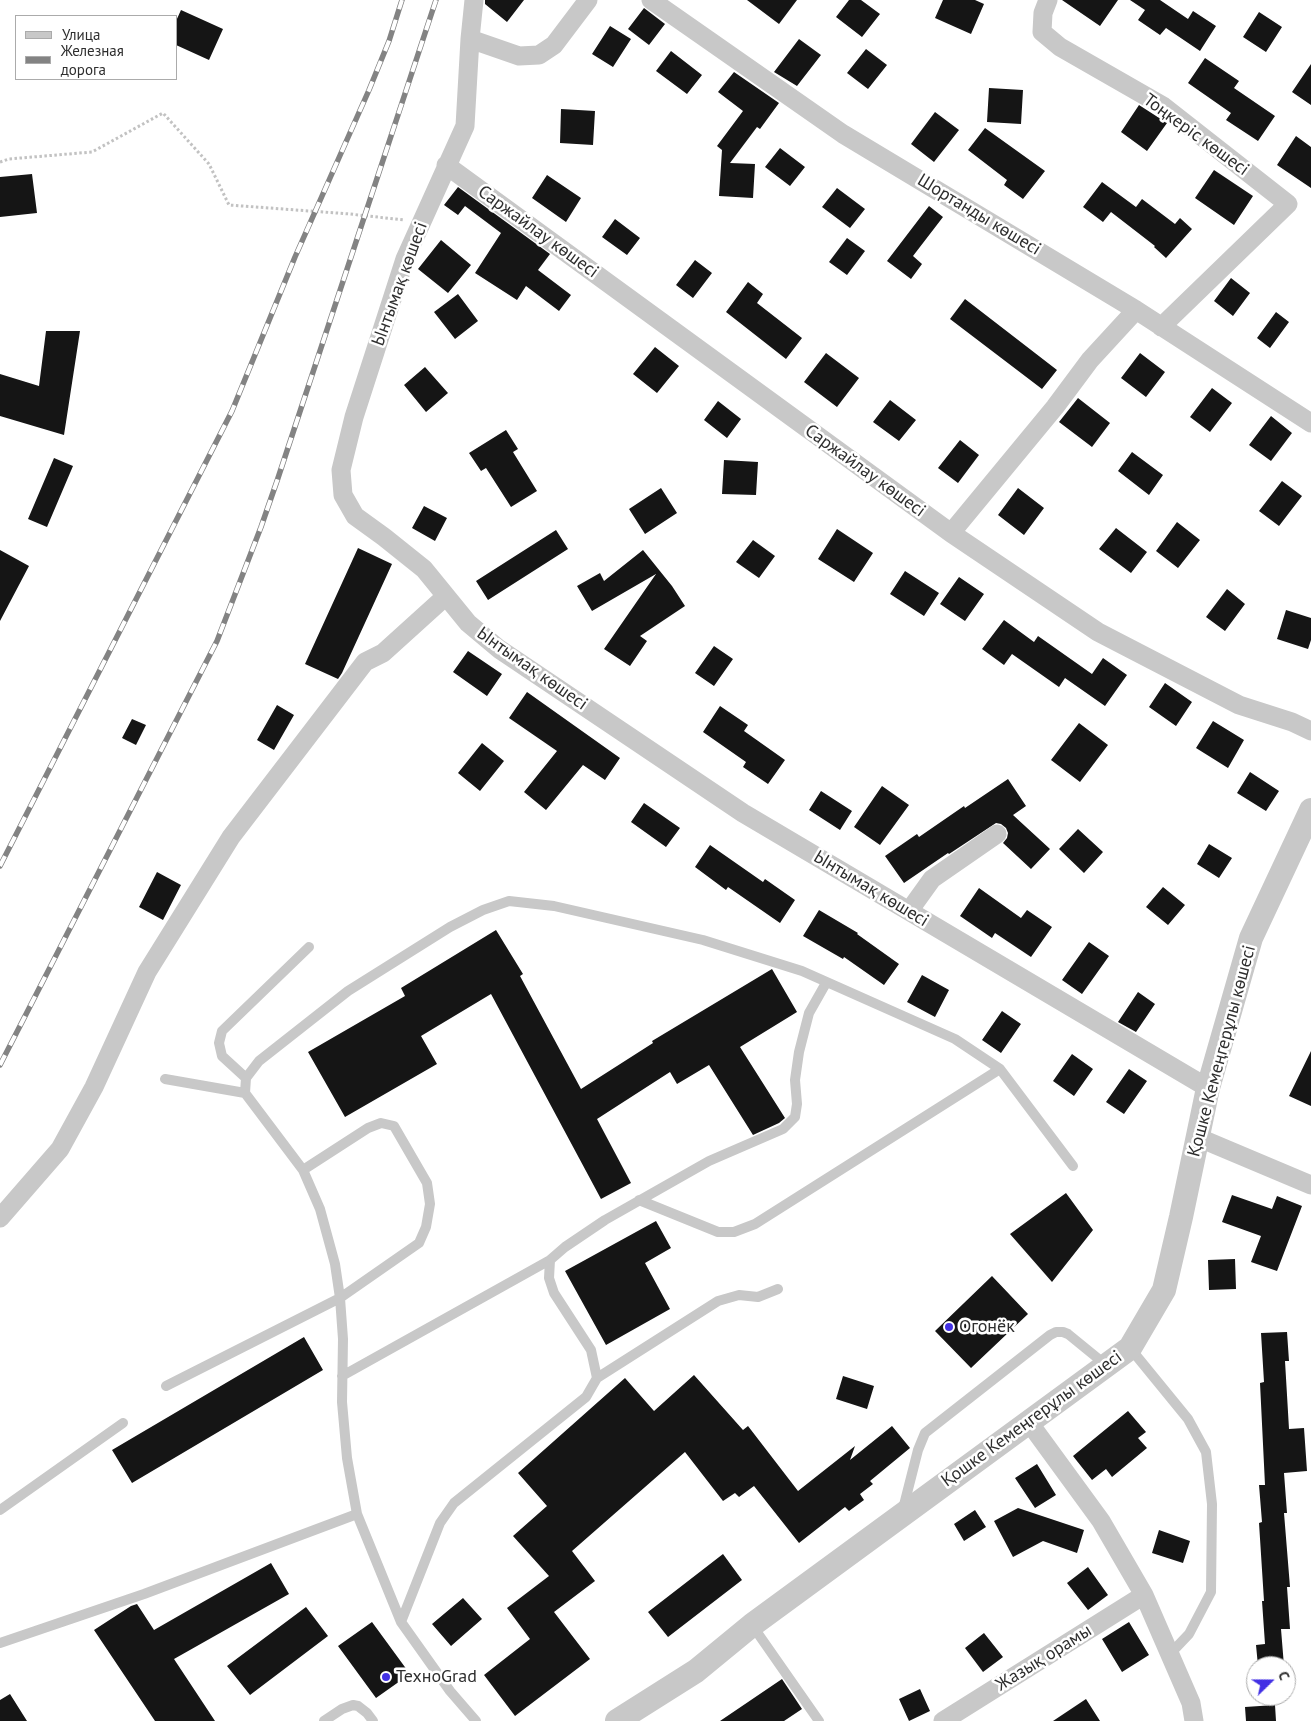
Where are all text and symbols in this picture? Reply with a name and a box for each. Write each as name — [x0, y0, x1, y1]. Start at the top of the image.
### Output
legend — [15, 15, 178, 80]
text: Улица — [62, 25, 100, 44]
text: Железная дорога — [61, 41, 124, 79]
street label: Тоңкерiс көшесі — [1139, 89, 1253, 181]
street label: Шортанды көшесі — [913, 170, 1045, 260]
street label: Саржайлау көшесі — [473, 181, 603, 283]
street label: Ынтымақ көшесі — [368, 219, 432, 349]
street label: Саржайлау көшесі — [800, 420, 930, 522]
street label: Ынтымақ көшесі — [472, 623, 592, 715]
street label: Ынтымақ көшесі — [810, 846, 932, 932]
street label: Қошке Кемеңгерұлы көшесі — [1183, 943, 1261, 1159]
place label: Огонёк — [959, 1316, 1015, 1338]
marker: Огонёк — [943, 1321, 955, 1333]
street label: Қошке Кемеңгерұлы көшесі — [937, 1346, 1127, 1492]
street label: Жазық орамы — [992, 1620, 1096, 1696]
north arrow — [1246, 1656, 1296, 1706]
place label: ТехноGrad — [396, 1666, 477, 1688]
text: С — [1274, 1669, 1294, 1683]
marker: ТехноGrad — [380, 1671, 392, 1683]

